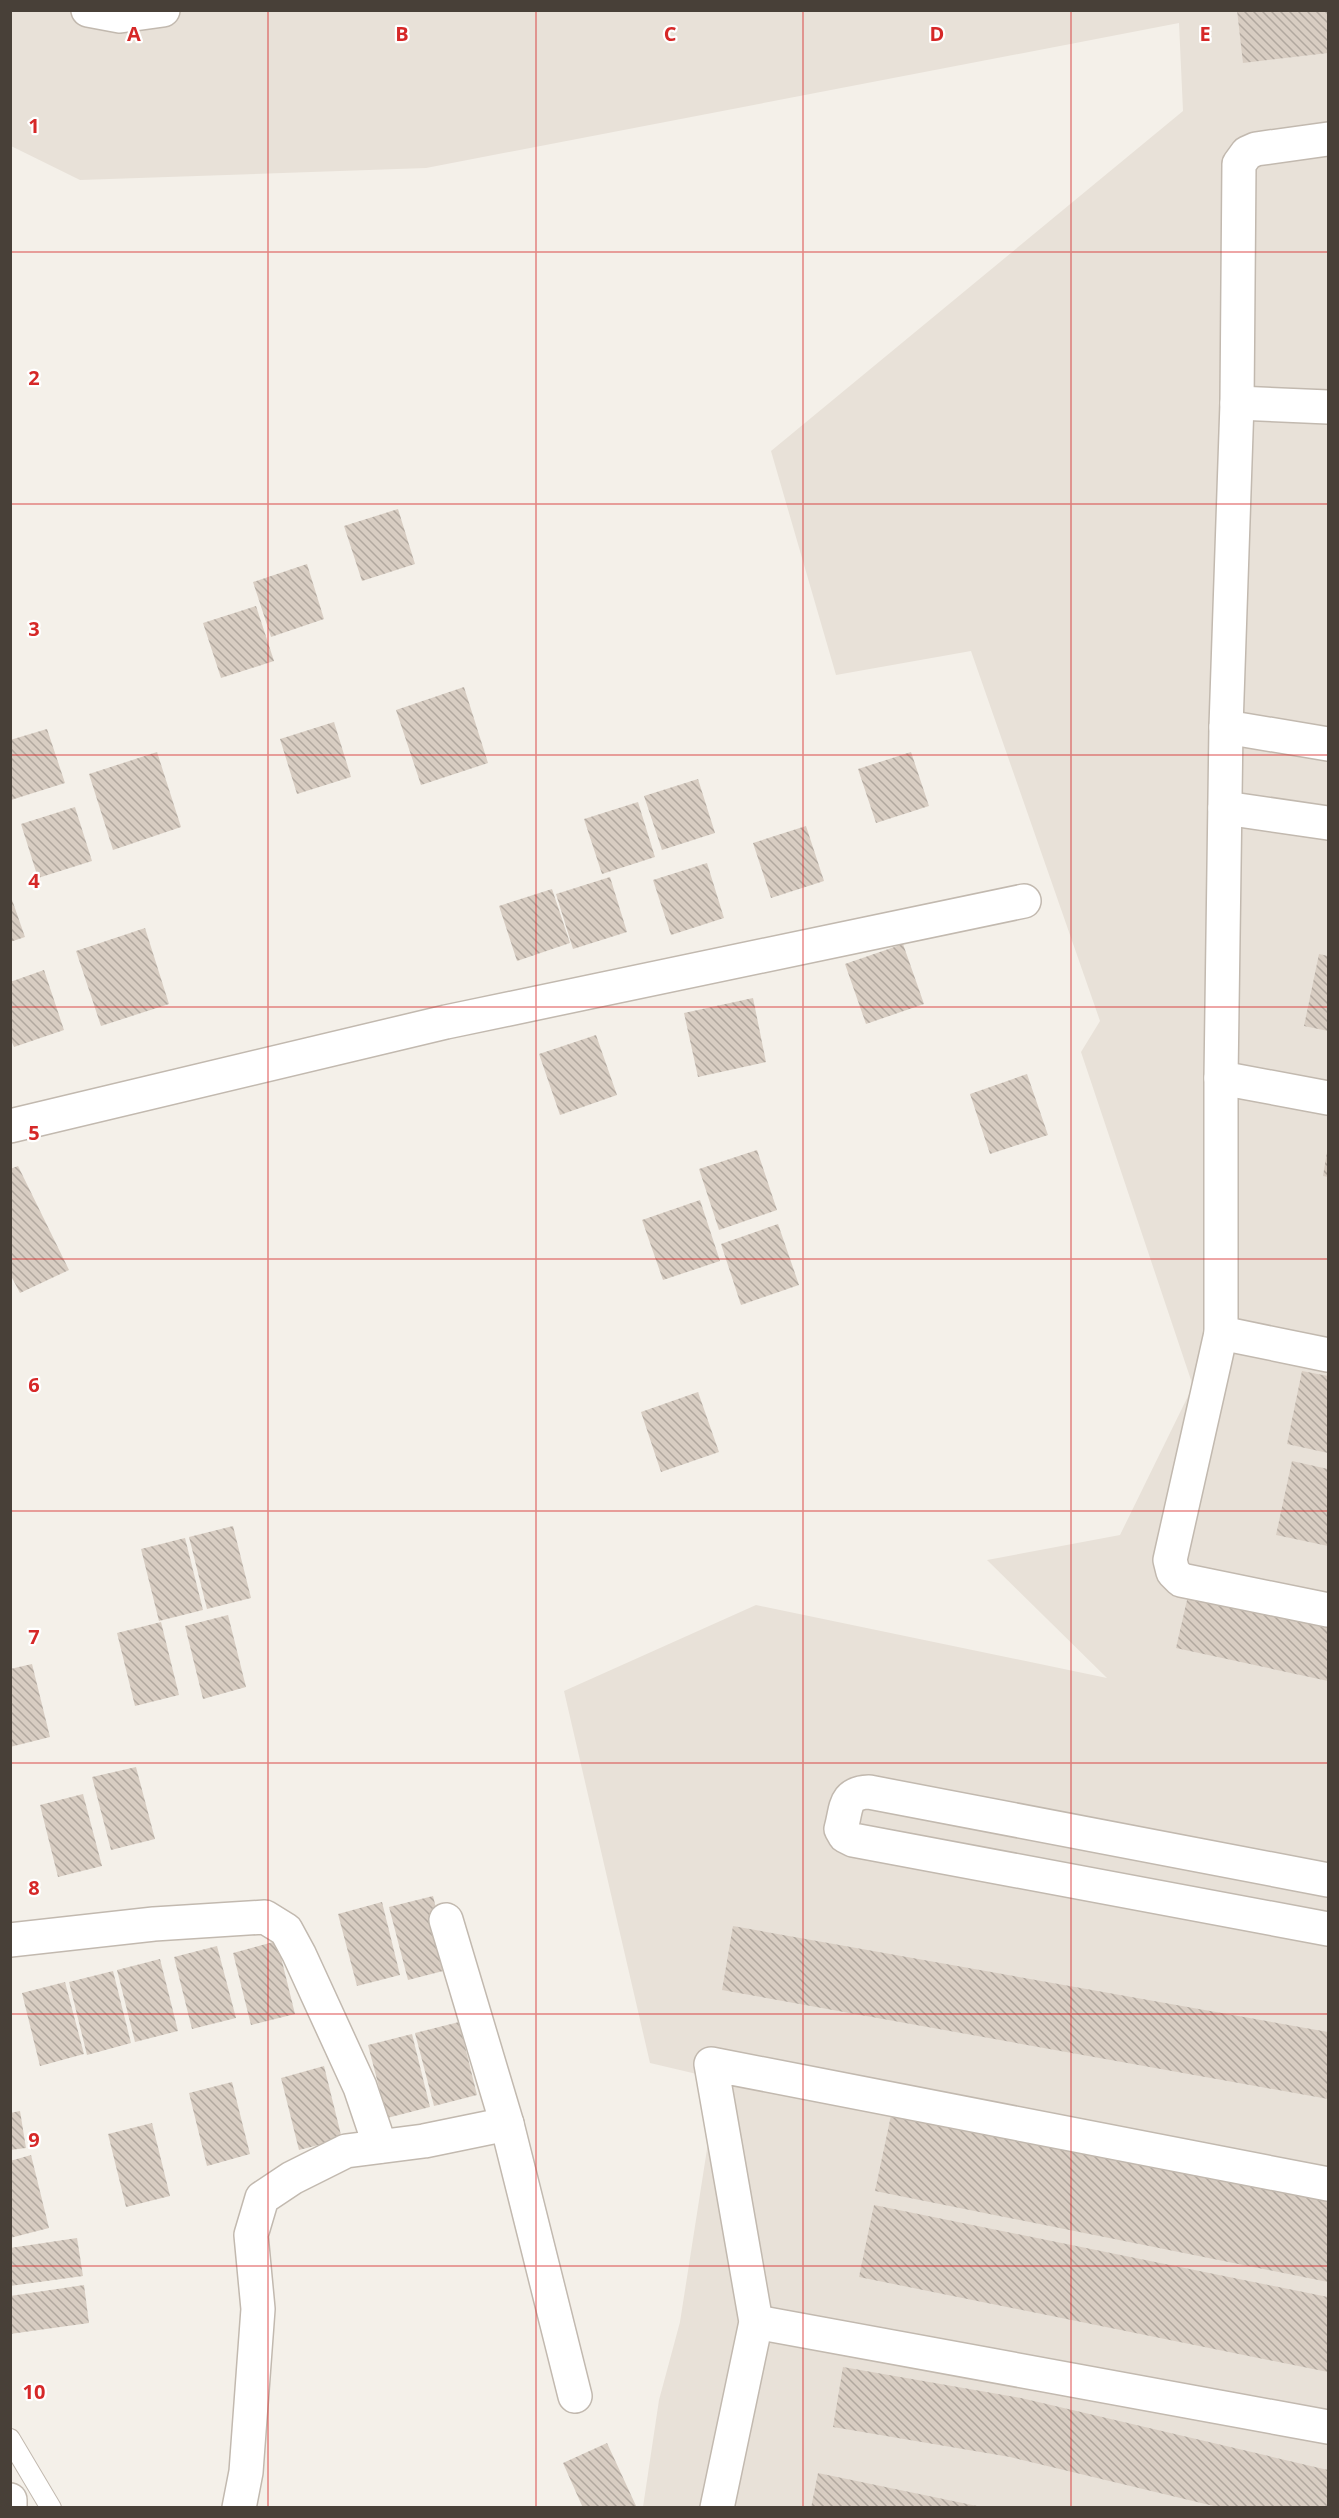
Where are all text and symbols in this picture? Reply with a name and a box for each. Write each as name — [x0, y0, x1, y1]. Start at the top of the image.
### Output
text: A — [127, 20, 141, 47]
text: B — [395, 20, 409, 47]
text: C — [664, 20, 677, 47]
text: D — [930, 20, 944, 47]
text: E — [1199, 20, 1211, 47]
text: 1 — [28, 112, 40, 139]
text: 2 — [28, 364, 40, 391]
text: 3 — [28, 615, 40, 642]
text: 4 — [28, 867, 40, 894]
text: 5 — [28, 1119, 40, 1146]
text: 6 — [28, 1371, 40, 1398]
text: 7 — [28, 1623, 40, 1650]
text: 8 — [28, 1874, 40, 1901]
text: 9 — [28, 2126, 40, 2153]
text: 10 — [23, 2378, 45, 2405]

